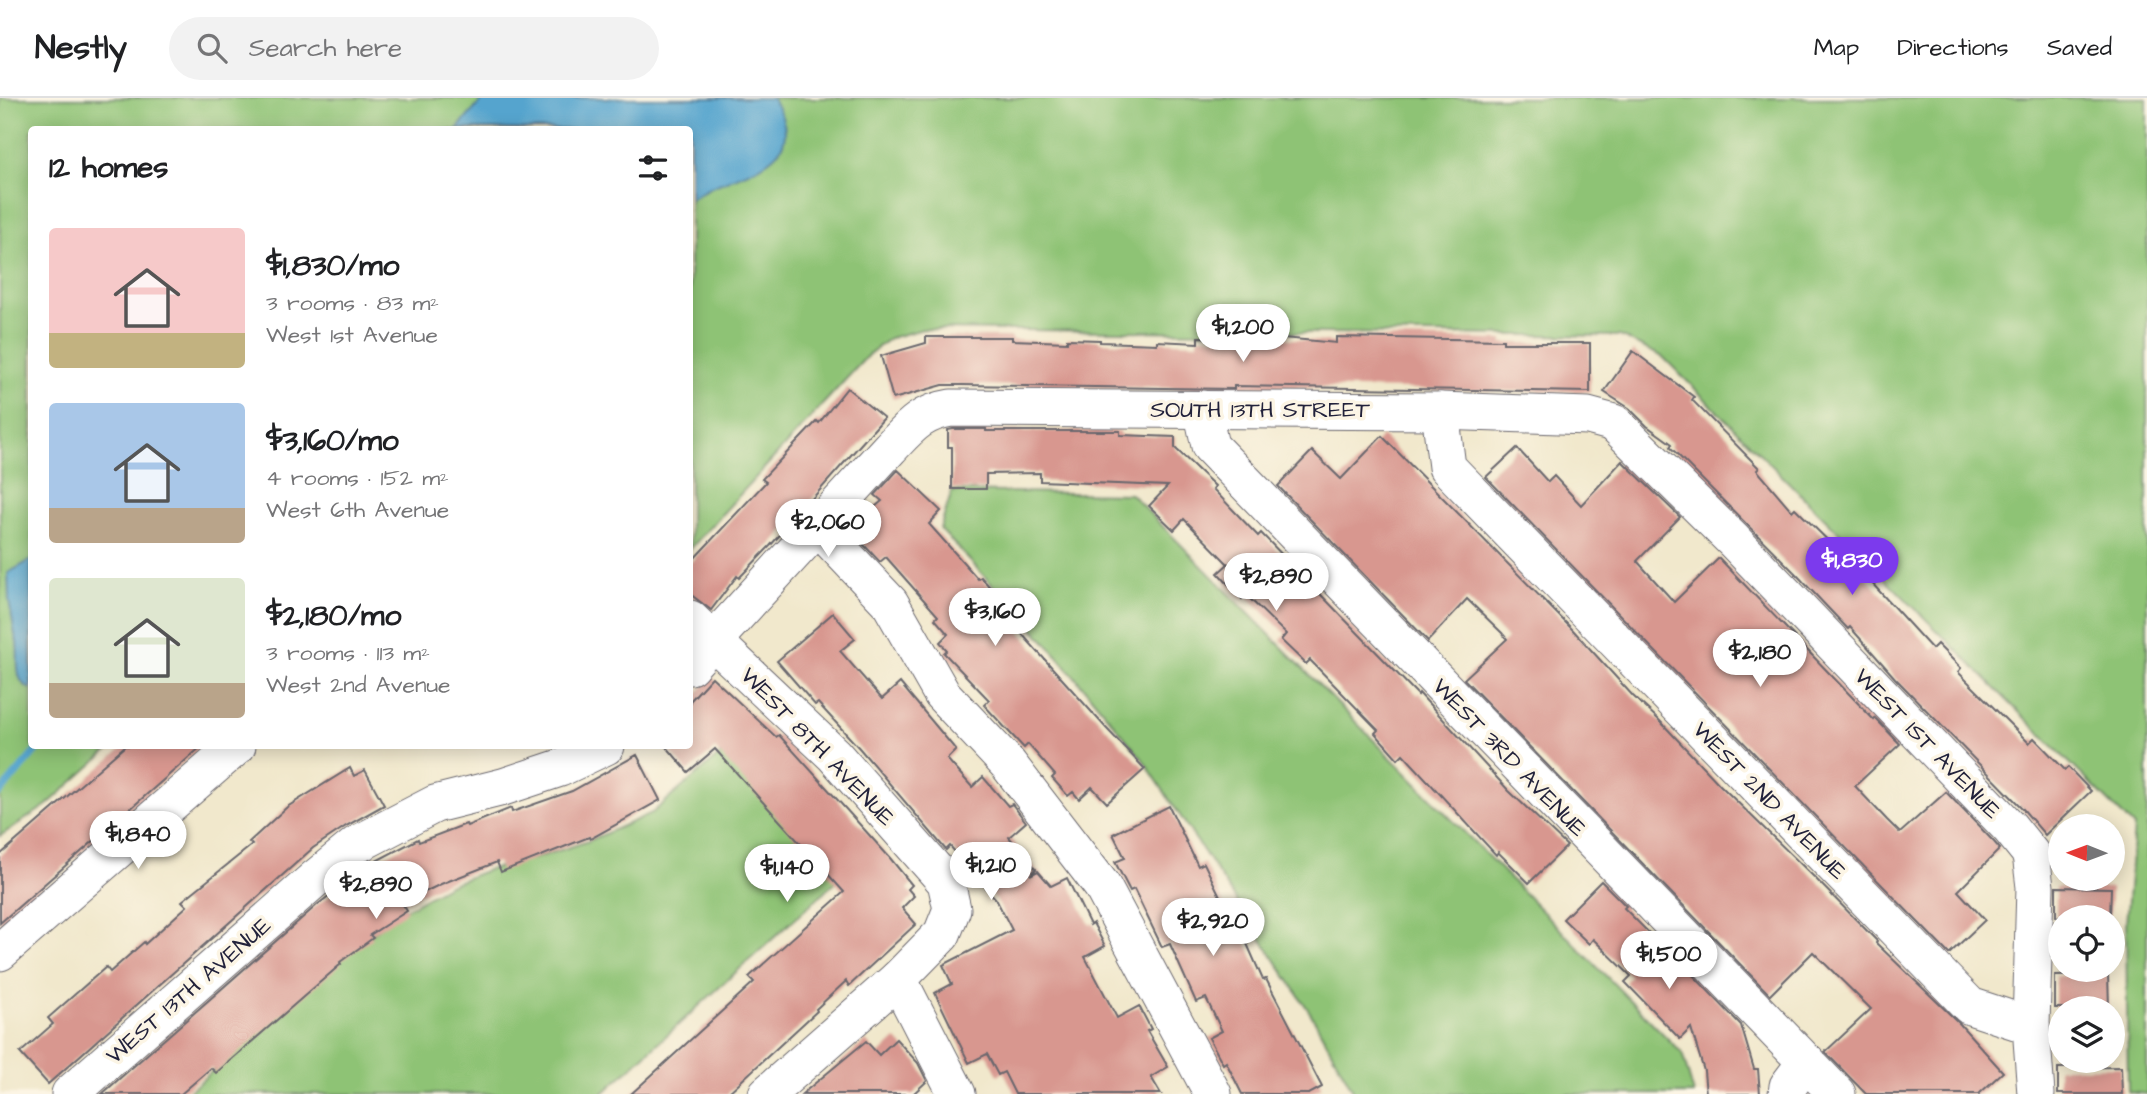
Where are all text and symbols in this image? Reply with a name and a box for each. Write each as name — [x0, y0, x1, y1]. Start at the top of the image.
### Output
search box — [169, 17, 659, 80]
text: Nestly — [35, 25, 127, 71]
icon: search — [193, 29, 231, 67]
text: Search here — [249, 30, 402, 66]
text: Map — [1814, 31, 1859, 65]
text: Directions — [1897, 31, 2009, 65]
text: Saved — [2047, 31, 2112, 65]
text: 12 homes — [49, 147, 168, 189]
icon: filters — [634, 149, 672, 187]
text: $1,830/mo — [266, 245, 399, 287]
icon: home — [105, 256, 189, 340]
text: 3 rooms · 83 m² — [266, 287, 439, 319]
pin: $1,200 — [1186, 304, 1300, 364]
text: $1,200 — [1212, 311, 1274, 343]
text: West 1st Avenue — [266, 319, 438, 351]
street label: SOUTH 13TH STREET — [1150, 394, 1371, 426]
text: $3,160/mo — [266, 420, 399, 462]
icon: home — [105, 431, 189, 515]
text: 4 rooms · 152 m² — [266, 462, 449, 494]
text: West 6th Avenue — [266, 494, 449, 526]
pin: $2,060 — [771, 500, 885, 559]
text: $2,060 — [791, 506, 865, 538]
pin: $1,830 — [1795, 538, 1909, 597]
text: $1,830 — [1822, 544, 1882, 576]
pin: $2,890 — [1219, 554, 1333, 613]
text: $2,890 — [1240, 560, 1312, 592]
pin: $3,160 — [938, 588, 1052, 648]
text: $2,180/mo — [266, 595, 401, 637]
text: $3,160 — [965, 595, 1025, 627]
icon: home — [105, 606, 189, 690]
pin: $2,180 — [1703, 630, 1817, 689]
text: $2,180 — [1729, 636, 1791, 668]
text: 3 rooms · 113 m² — [266, 637, 430, 669]
street label: WEST 8TH AVENUE — [733, 660, 902, 833]
street label: WEST 1ST AVENUE — [1847, 661, 2008, 826]
text: West 2nd Avenue — [266, 669, 451, 701]
street label: WEST 3RD AVENUE — [1425, 671, 1594, 844]
street label: WEST 2ND AVENUE — [1685, 714, 1854, 887]
pin: $1,840 — [81, 812, 195, 871]
north arrow — [2048, 814, 2124, 891]
map controls — [2048, 814, 2125, 1073]
text: $1,840 — [106, 818, 170, 850]
pin: $1,210 — [934, 842, 1048, 902]
pin: $1,140 — [730, 844, 844, 904]
text: $1,210 — [966, 849, 1016, 881]
text: $1,140 — [761, 851, 813, 883]
pin: $2,890 — [319, 862, 433, 921]
text: $2,890 — [340, 868, 412, 900]
pin: $2,920 — [1156, 898, 1270, 958]
text: $2,920 — [1178, 905, 1248, 937]
button: locate — [2048, 905, 2125, 982]
street label: WEST 13TH AVENUE — [99, 910, 278, 1072]
pin: $1,500 — [1612, 932, 1726, 991]
text: $1,500 — [1636, 938, 1702, 970]
button: layers — [2048, 996, 2125, 1073]

